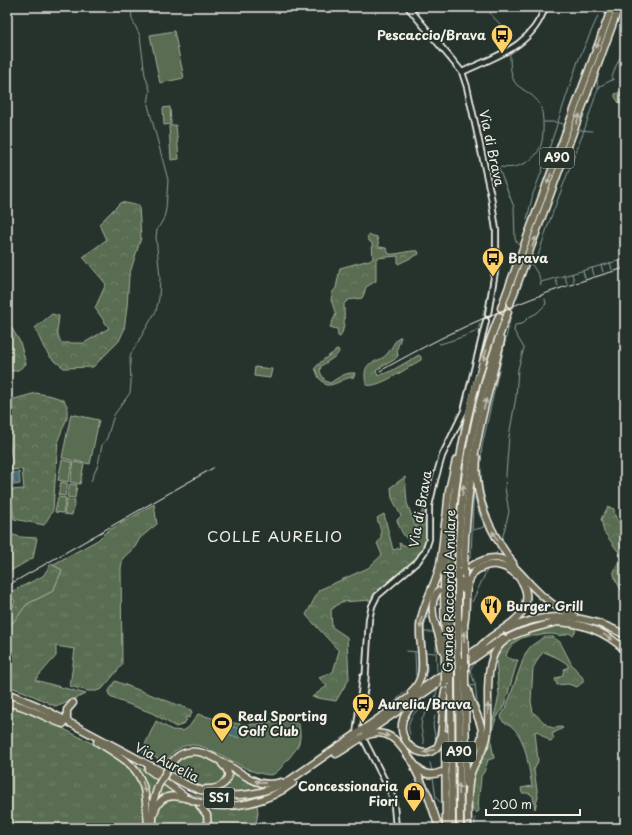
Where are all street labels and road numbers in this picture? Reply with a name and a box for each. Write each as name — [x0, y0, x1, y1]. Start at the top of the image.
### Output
street label: Via di Brava — [475, 108, 510, 188]
road number: A90 — [540, 148, 574, 168]
street label: Via di Brava — [403, 469, 436, 549]
street label: Grande Raccordo Anulare — [438, 509, 459, 673]
street label: Via Aurelia — [132, 737, 204, 786]
road number: A90 — [442, 742, 476, 762]
road number: SS1 — [204, 788, 234, 808]

